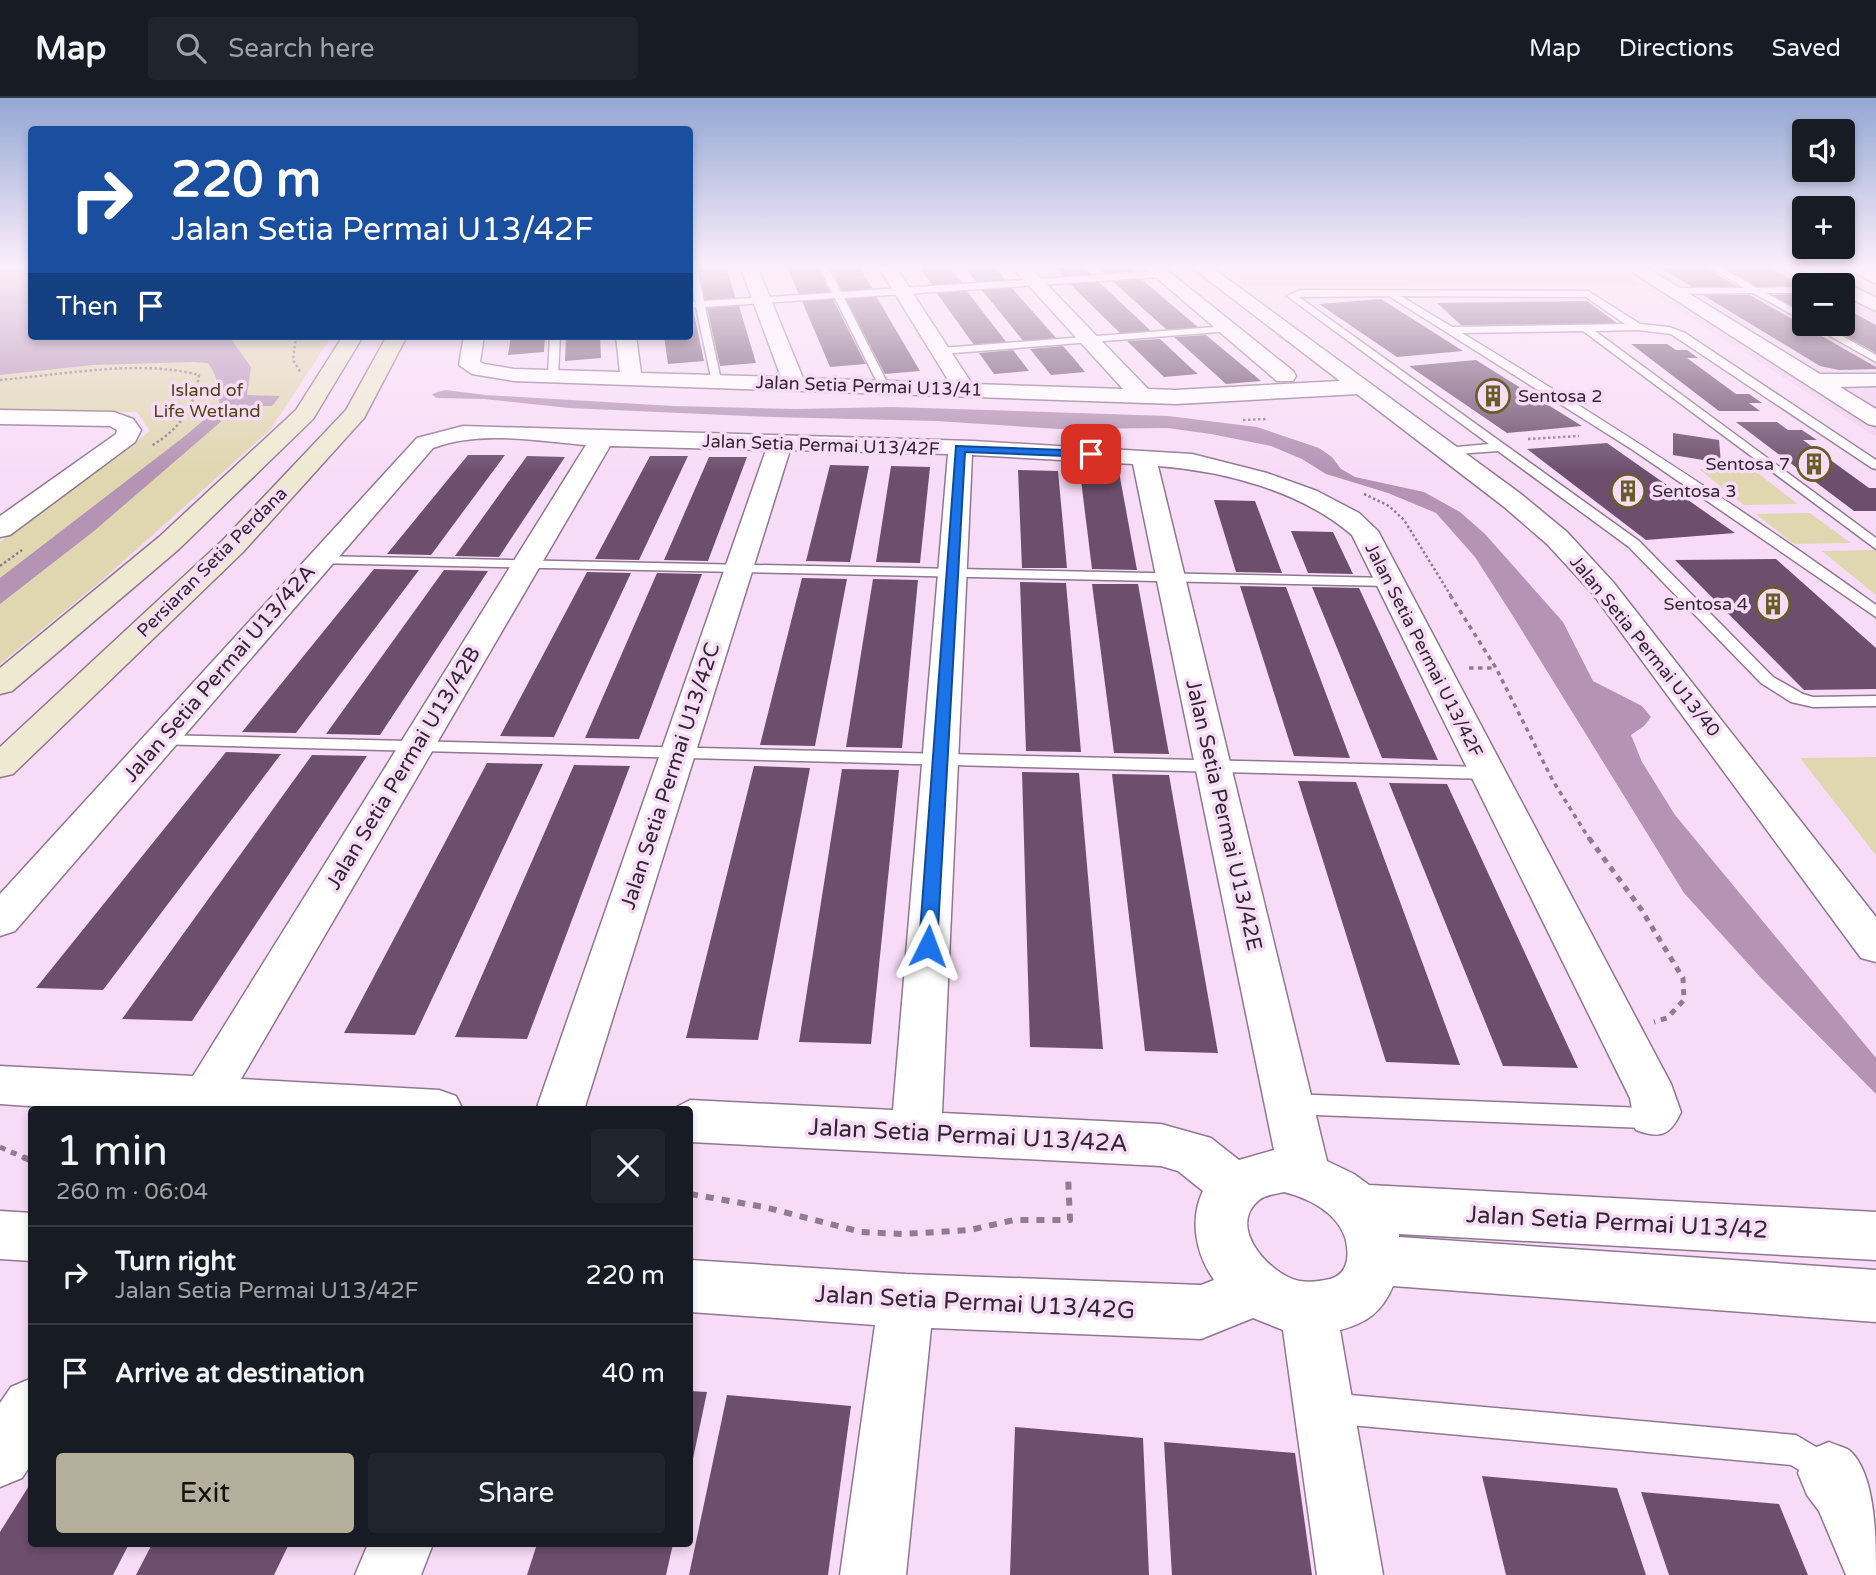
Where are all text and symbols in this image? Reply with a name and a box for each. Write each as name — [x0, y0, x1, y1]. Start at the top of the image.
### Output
search box — [148, 17, 638, 80]
text: Map — [35, 29, 106, 68]
icon: search — [172, 29, 210, 67]
text: Search here — [228, 33, 374, 64]
text: Map — [1529, 34, 1581, 63]
text: Directions — [1619, 34, 1734, 63]
text: Saved — [1772, 34, 1841, 63]
map controls — [1792, 119, 1855, 336]
button: sound — [1792, 119, 1855, 182]
text: 220 m — [171, 151, 321, 210]
icon: right — [56, 154, 147, 245]
button: + — [1792, 196, 1855, 259]
text: Jalan Setia Permai U13/42F — [171, 211, 593, 249]
button: − — [1792, 273, 1855, 336]
icon: arrive — [132, 287, 170, 325]
text: Then — [56, 291, 118, 322]
street label: Jalan Setia Permai U13/41 — [755, 371, 983, 401]
building icon: Sentosa 2 — [1474, 377, 1512, 415]
park label: Island of Life Wetland — [153, 379, 261, 422]
place label: Sentosa 2 — [1518, 385, 1602, 407]
pin — [1061, 424, 1121, 484]
street label: Jalan Setia Permai U13/42F — [702, 430, 940, 460]
icon: arrive — [1072, 435, 1110, 473]
building icon: Sentosa 7 — [1795, 445, 1833, 483]
place label: Sentosa 7 — [1706, 453, 1790, 475]
building icon: Sentosa 3 — [1609, 472, 1647, 510]
place label: Sentosa 3 — [1652, 480, 1736, 502]
street label: Persiaran Setia Perdana — [132, 482, 292, 642]
street label: Jalan Setia Permai U13/42F — [1360, 539, 1488, 761]
street label: Jalan Setia Permai U13/40 — [1565, 551, 1725, 741]
street label: Jalan Setia Permai U13/42A — [118, 559, 321, 787]
building icon: Sentosa 4 — [1754, 585, 1792, 623]
place label: Sentosa 4 — [1664, 593, 1748, 615]
street label: Jalan Setia Permai U13/42C — [615, 640, 725, 913]
street label: Jalan Setia Permai U13/42B — [321, 642, 486, 894]
street label: Jalan Setia Permai U13/42E — [1180, 677, 1267, 953]
position arrow — [891, 909, 965, 983]
street label: Jalan Setia Permai U13/42A — [807, 1113, 1129, 1158]
text: 1 min — [56, 1126, 168, 1177]
button: close — [591, 1129, 665, 1203]
text: 260 m · 06:04 — [56, 1178, 208, 1206]
street label: Jalan Setia Permai U13/42 — [1465, 1200, 1769, 1245]
text: Turn right — [115, 1246, 236, 1277]
icon: right — [56, 1256, 94, 1294]
text: 220 m — [585, 1260, 665, 1291]
text: Jalan Setia Permai U13/42F — [115, 1277, 419, 1305]
street label: Jalan Setia Permai U13/42G — [814, 1280, 1136, 1325]
icon: arrive — [56, 1354, 94, 1392]
text: Arrive at destination — [115, 1358, 365, 1389]
text: 40 m — [602, 1358, 665, 1389]
button: Exit — [56, 1453, 354, 1533]
button: Share — [368, 1453, 665, 1533]

